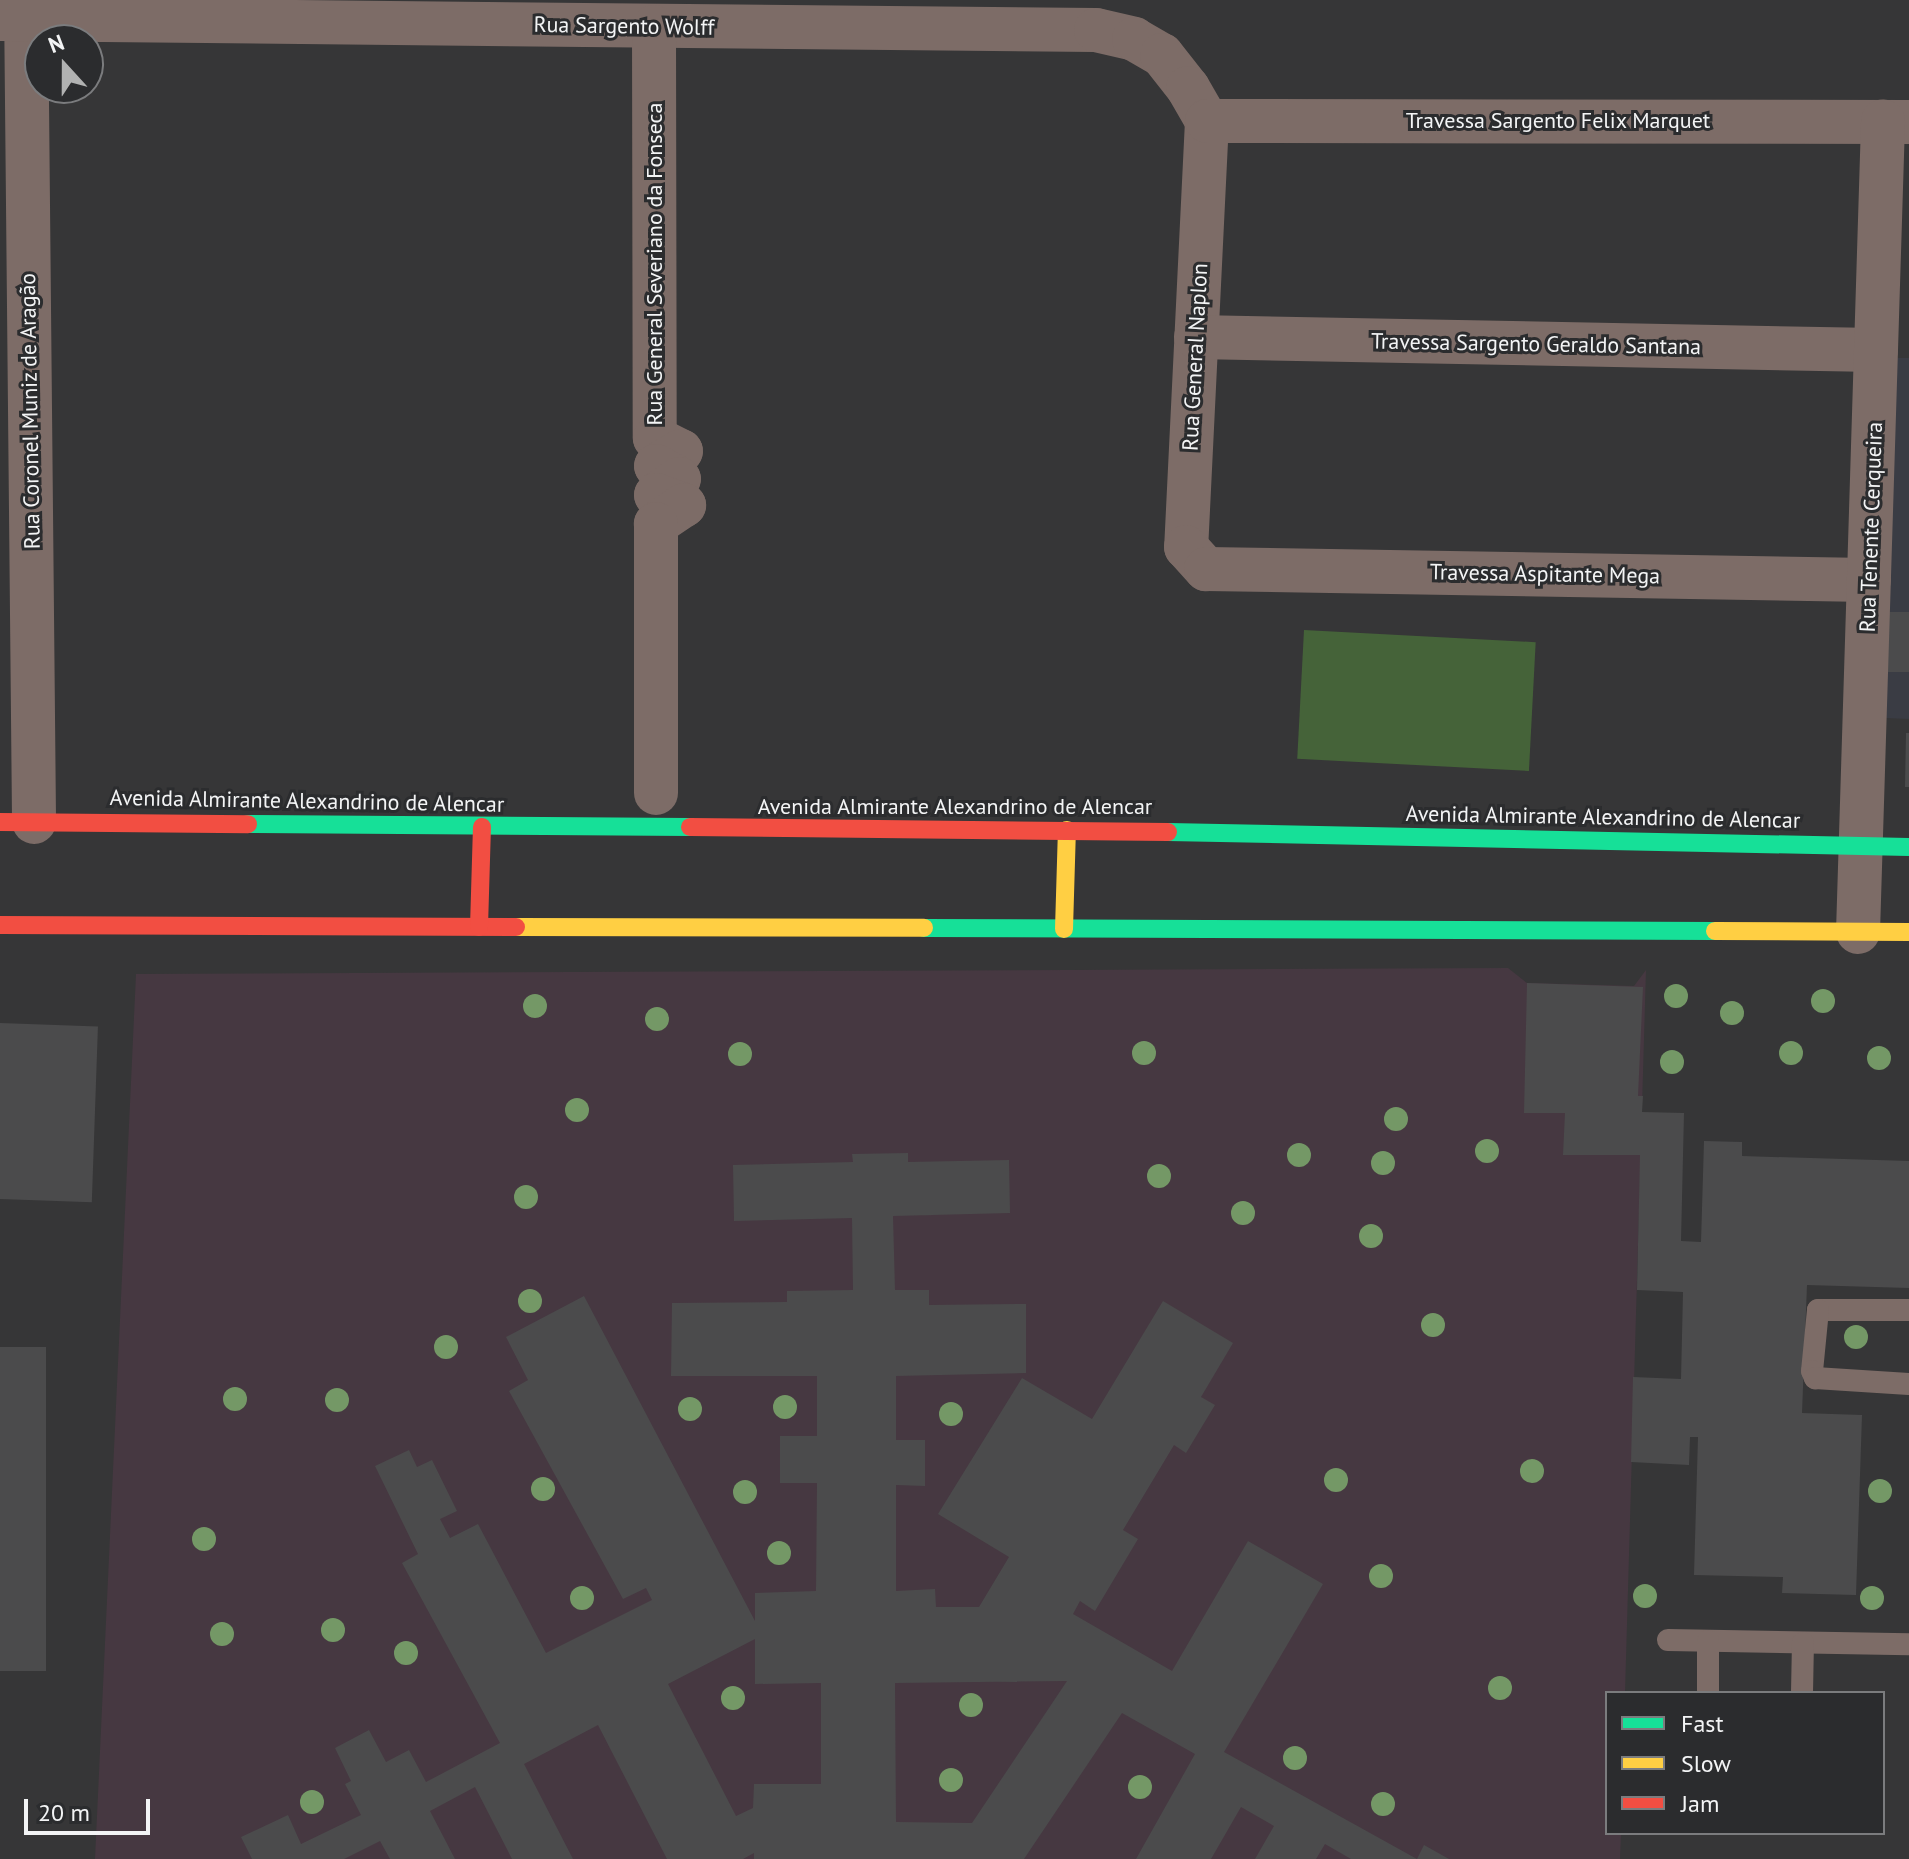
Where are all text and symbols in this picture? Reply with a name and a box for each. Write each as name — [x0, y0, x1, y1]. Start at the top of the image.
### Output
street label: Rua Sargento Wolff — [533, 11, 715, 41]
north arrow — [24, 24, 104, 104]
text: N — [44, 28, 68, 59]
street label: Rua General Severiano da Fonseca — [642, 103, 668, 425]
street label: Travessa Sargento Felix Marquet — [1405, 108, 1711, 134]
street label: Rua General Naplon — [1177, 262, 1213, 452]
street label: Rua Coronel Muniz de Aragão — [14, 272, 46, 550]
street label: Travessa Sargento Geraldo Santana — [1371, 328, 1701, 360]
street label: Rua Tenente Cerqueira — [1854, 421, 1888, 633]
street label: Travessa Aspitante Mega — [1429, 559, 1661, 589]
street label: Avenida Almirante Alexandrino de Alencar — [108, 784, 506, 818]
street label: Avenida Almirante Alexandrino de Alencar — [757, 794, 1153, 820]
street label: Avenida Almirante Alexandrino de Alencar — [1404, 800, 1802, 834]
legend — [1605, 1691, 1885, 1835]
text: Fast — [1681, 1708, 1724, 1739]
text: Slow — [1681, 1748, 1731, 1779]
scale bar — [28, 1783, 154, 1833]
text: Jam — [1681, 1788, 1719, 1819]
text: 20 m — [38, 1797, 90, 1828]

